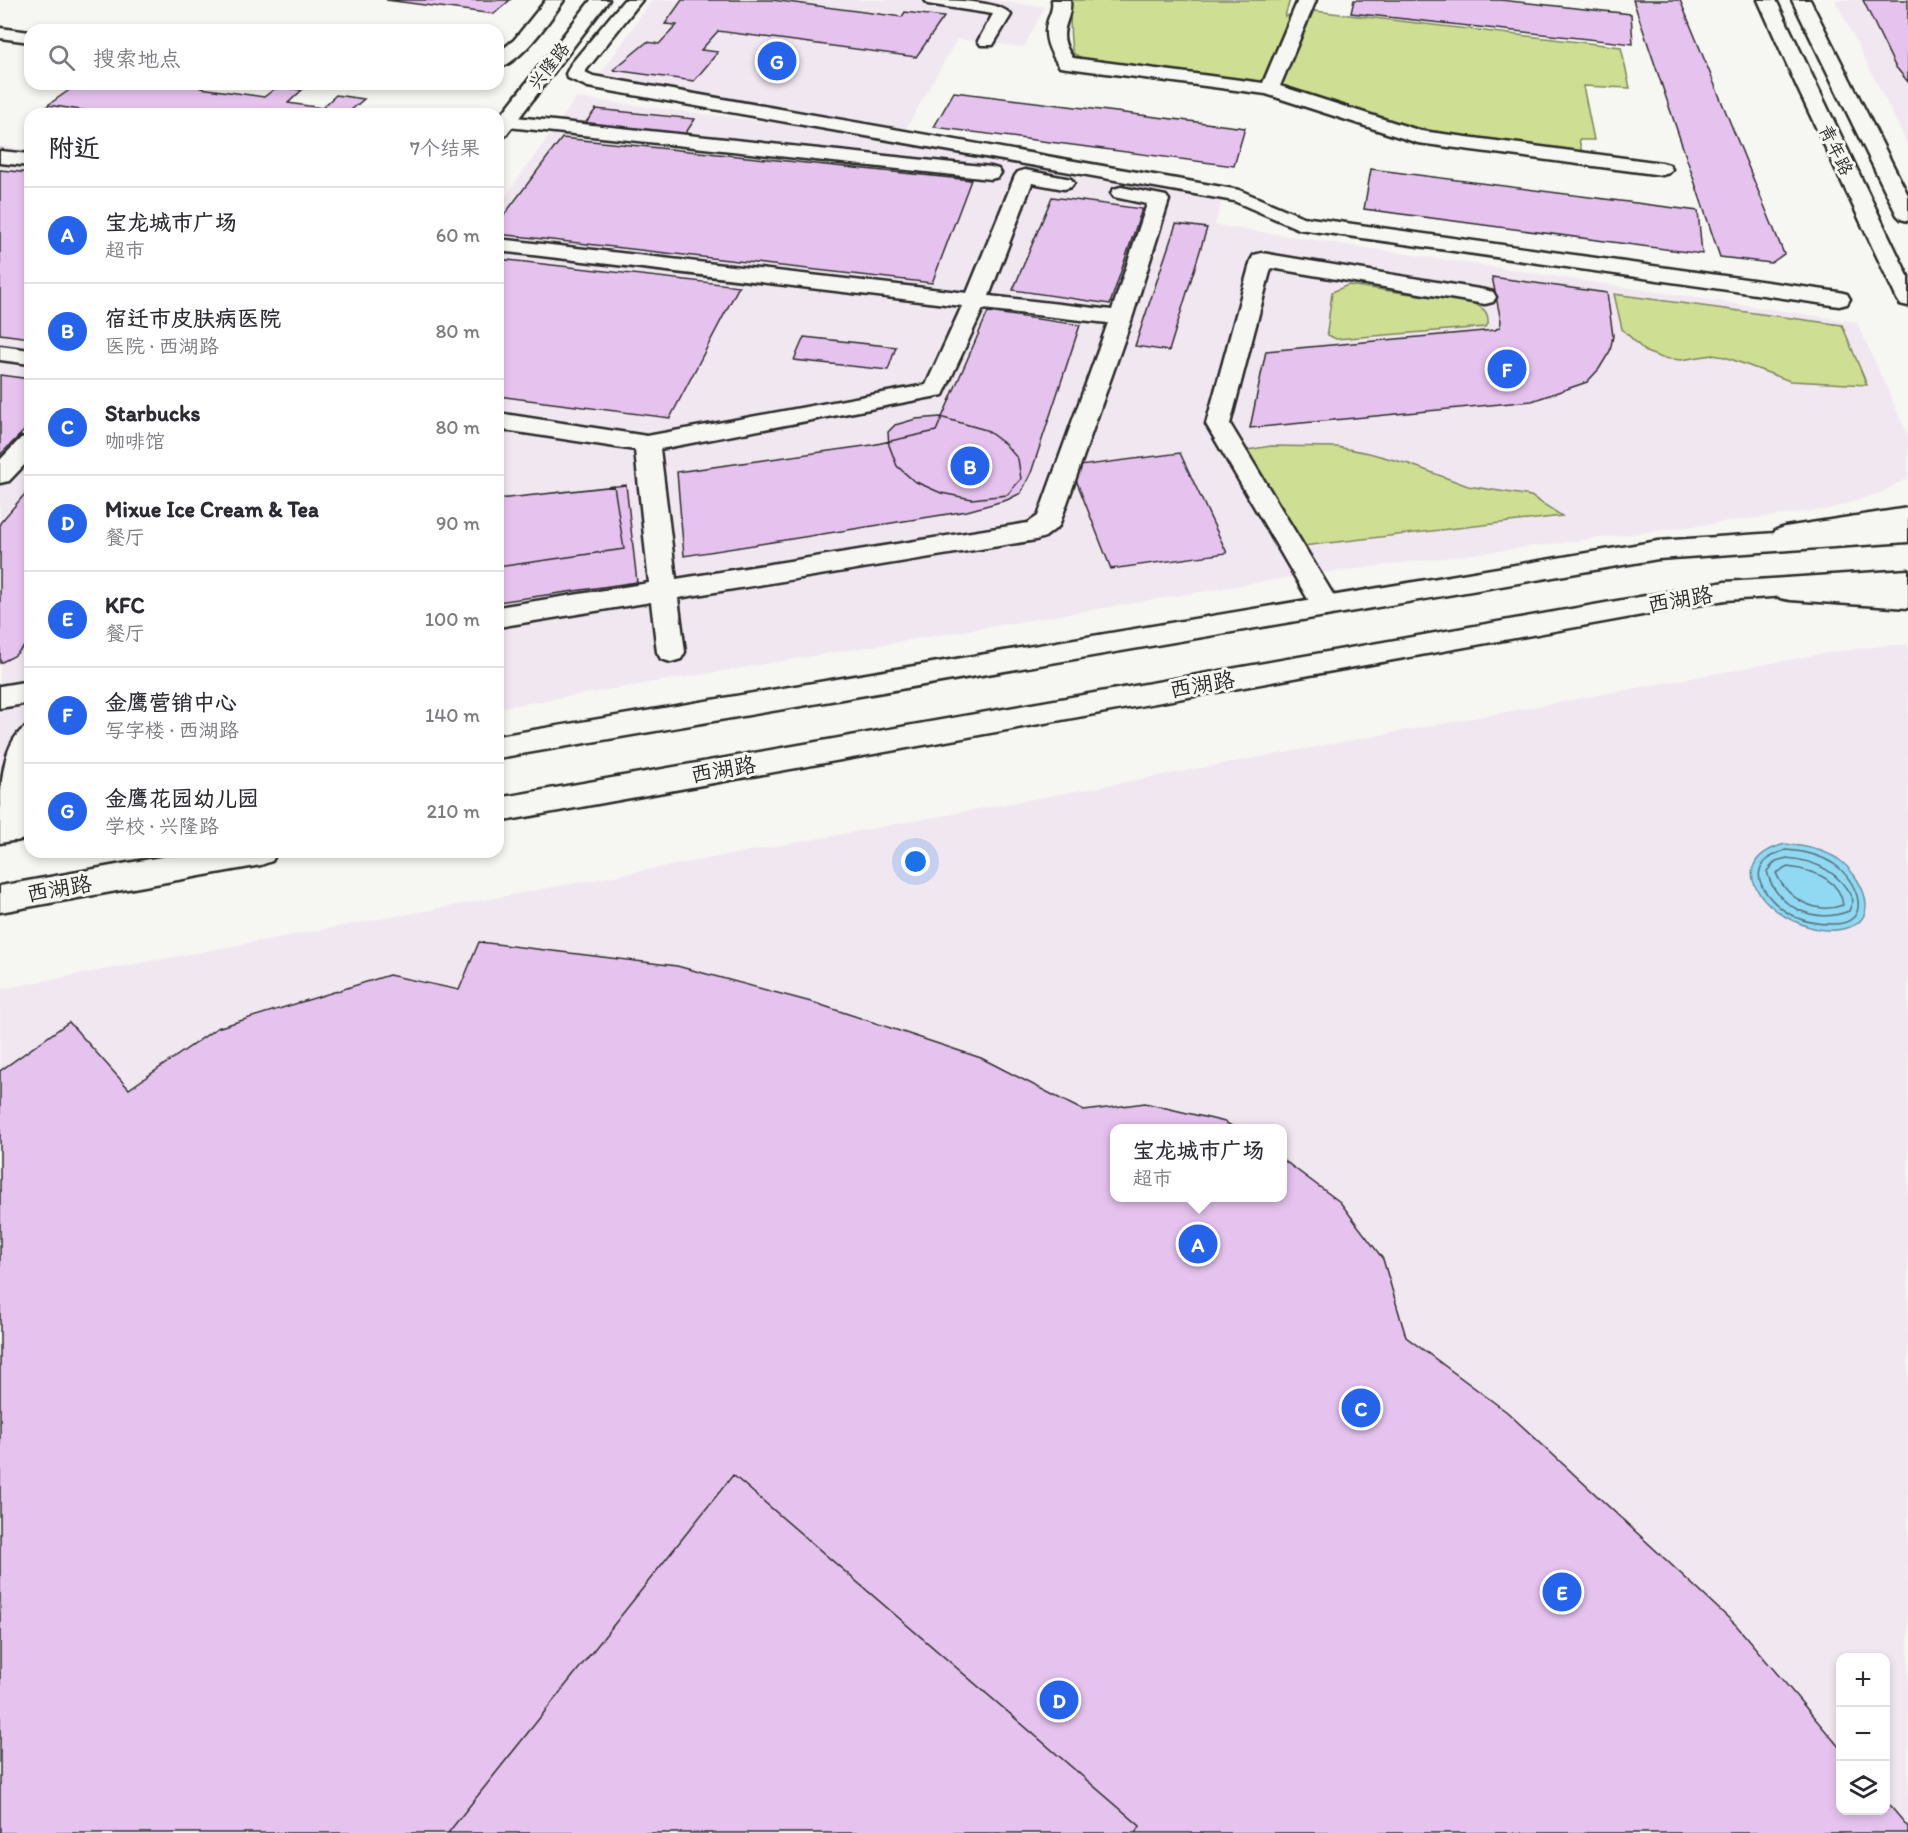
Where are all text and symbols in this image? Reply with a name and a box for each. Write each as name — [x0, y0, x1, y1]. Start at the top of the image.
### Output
search box — [24, 24, 504, 90]
street label: 兴隆路 — [524, 38, 574, 94]
pin: G — [758, 38, 796, 84]
icon: search — [45, 41, 78, 74]
text: 搜索地点 — [93, 45, 181, 72]
street label: 青年路 — [1814, 121, 1858, 179]
text: 附近 — [48, 132, 100, 164]
text: 7个结果 — [410, 136, 480, 160]
text: 宝龙城市广场 — [105, 209, 237, 236]
text: A — [61, 223, 74, 247]
text: 60 m — [436, 223, 480, 247]
text: 超市 — [105, 238, 145, 262]
text: 宿迁市皮肤病医院 — [105, 305, 281, 332]
text: B — [61, 319, 74, 343]
text: 80 m — [435, 319, 480, 343]
text: 医院 · 西湖路 — [105, 334, 219, 358]
pin: F — [1488, 346, 1526, 392]
text: Starbucks — [105, 400, 200, 427]
text: C — [61, 415, 74, 439]
text: 80 m — [435, 415, 480, 439]
text: 咖啡馆 — [105, 429, 165, 453]
pin: B — [950, 444, 990, 488]
text: Mixue Ice Cream & Tea — [105, 496, 319, 523]
text: D — [61, 511, 74, 535]
text: 90 m — [436, 511, 480, 535]
text: 餐厅 — [105, 525, 145, 549]
street label: 西湖路 — [1645, 580, 1715, 619]
text: KFC — [105, 592, 145, 619]
text: E — [62, 607, 73, 631]
text: 100 m — [425, 607, 480, 631]
text: 餐厅 — [105, 621, 145, 645]
street label: 西湖路 — [1167, 665, 1237, 704]
text: 金鹰营销中心 — [105, 689, 237, 716]
text: F — [62, 703, 73, 727]
text: 140 m — [425, 703, 480, 727]
text: 写字楼 · 西湖路 — [105, 718, 239, 742]
street label: 西湖路 — [688, 750, 758, 789]
text: 金鹰花园幼儿园 — [105, 785, 259, 812]
text: G — [61, 799, 74, 823]
text: 210 m — [427, 799, 480, 823]
text: 学校 · 兴隆路 — [105, 814, 219, 838]
your location — [901, 847, 930, 876]
street label: 西湖路 — [24, 869, 94, 908]
popup — [1110, 1124, 1287, 1202]
text: 宝龙城市广场 — [1132, 1137, 1265, 1164]
text: 超市 — [1132, 1166, 1172, 1190]
pin: A — [1178, 1222, 1218, 1266]
pin: C — [1342, 1386, 1380, 1430]
pin: E — [1542, 1570, 1582, 1614]
map controls — [1836, 1653, 1890, 1815]
button: + — [1836, 1653, 1890, 1707]
pin: D — [1040, 1678, 1078, 1722]
button: − — [1836, 1707, 1890, 1761]
button: layers — [1836, 1761, 1890, 1815]

